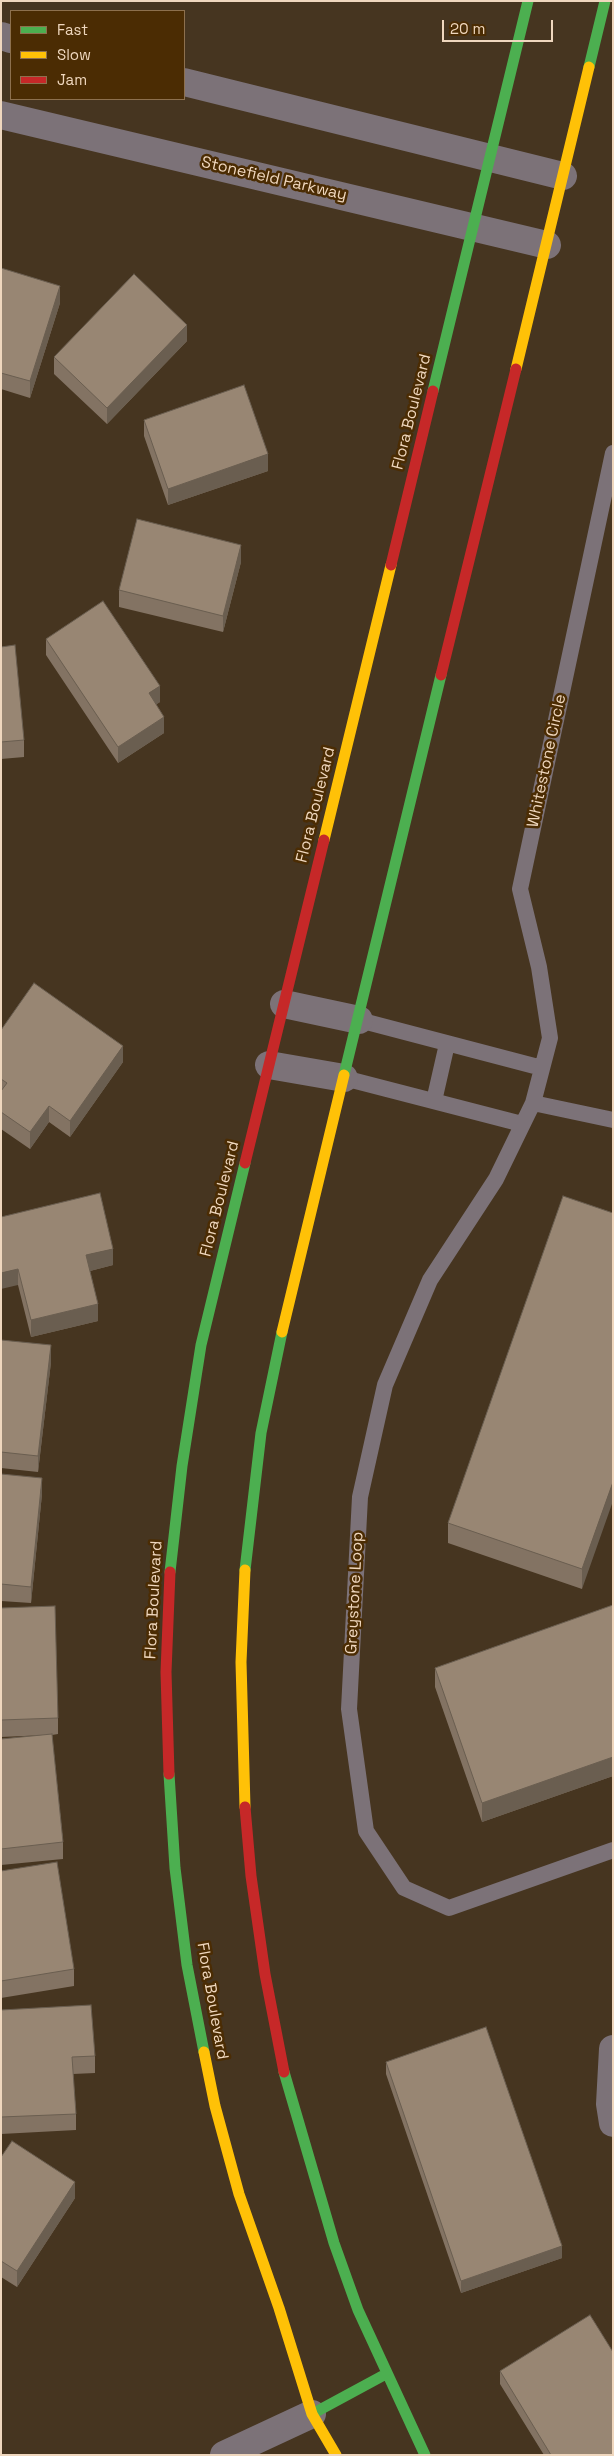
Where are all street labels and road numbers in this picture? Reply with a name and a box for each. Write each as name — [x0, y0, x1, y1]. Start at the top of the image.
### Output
street label: Stonefield Parkway — [199, 153, 349, 205]
street label: Flora Boulevard — [388, 352, 436, 472]
street label: Whitestone Circle — [523, 693, 571, 829]
street label: Flora Boulevard — [292, 745, 340, 865]
street label: Flora Boulevard — [196, 1139, 244, 1259]
street label: Greystone Loop — [342, 1531, 368, 1655]
street label: Flora Boulevard — [141, 1540, 167, 1660]
street label: Flora Boulevard — [192, 1941, 232, 2061]

